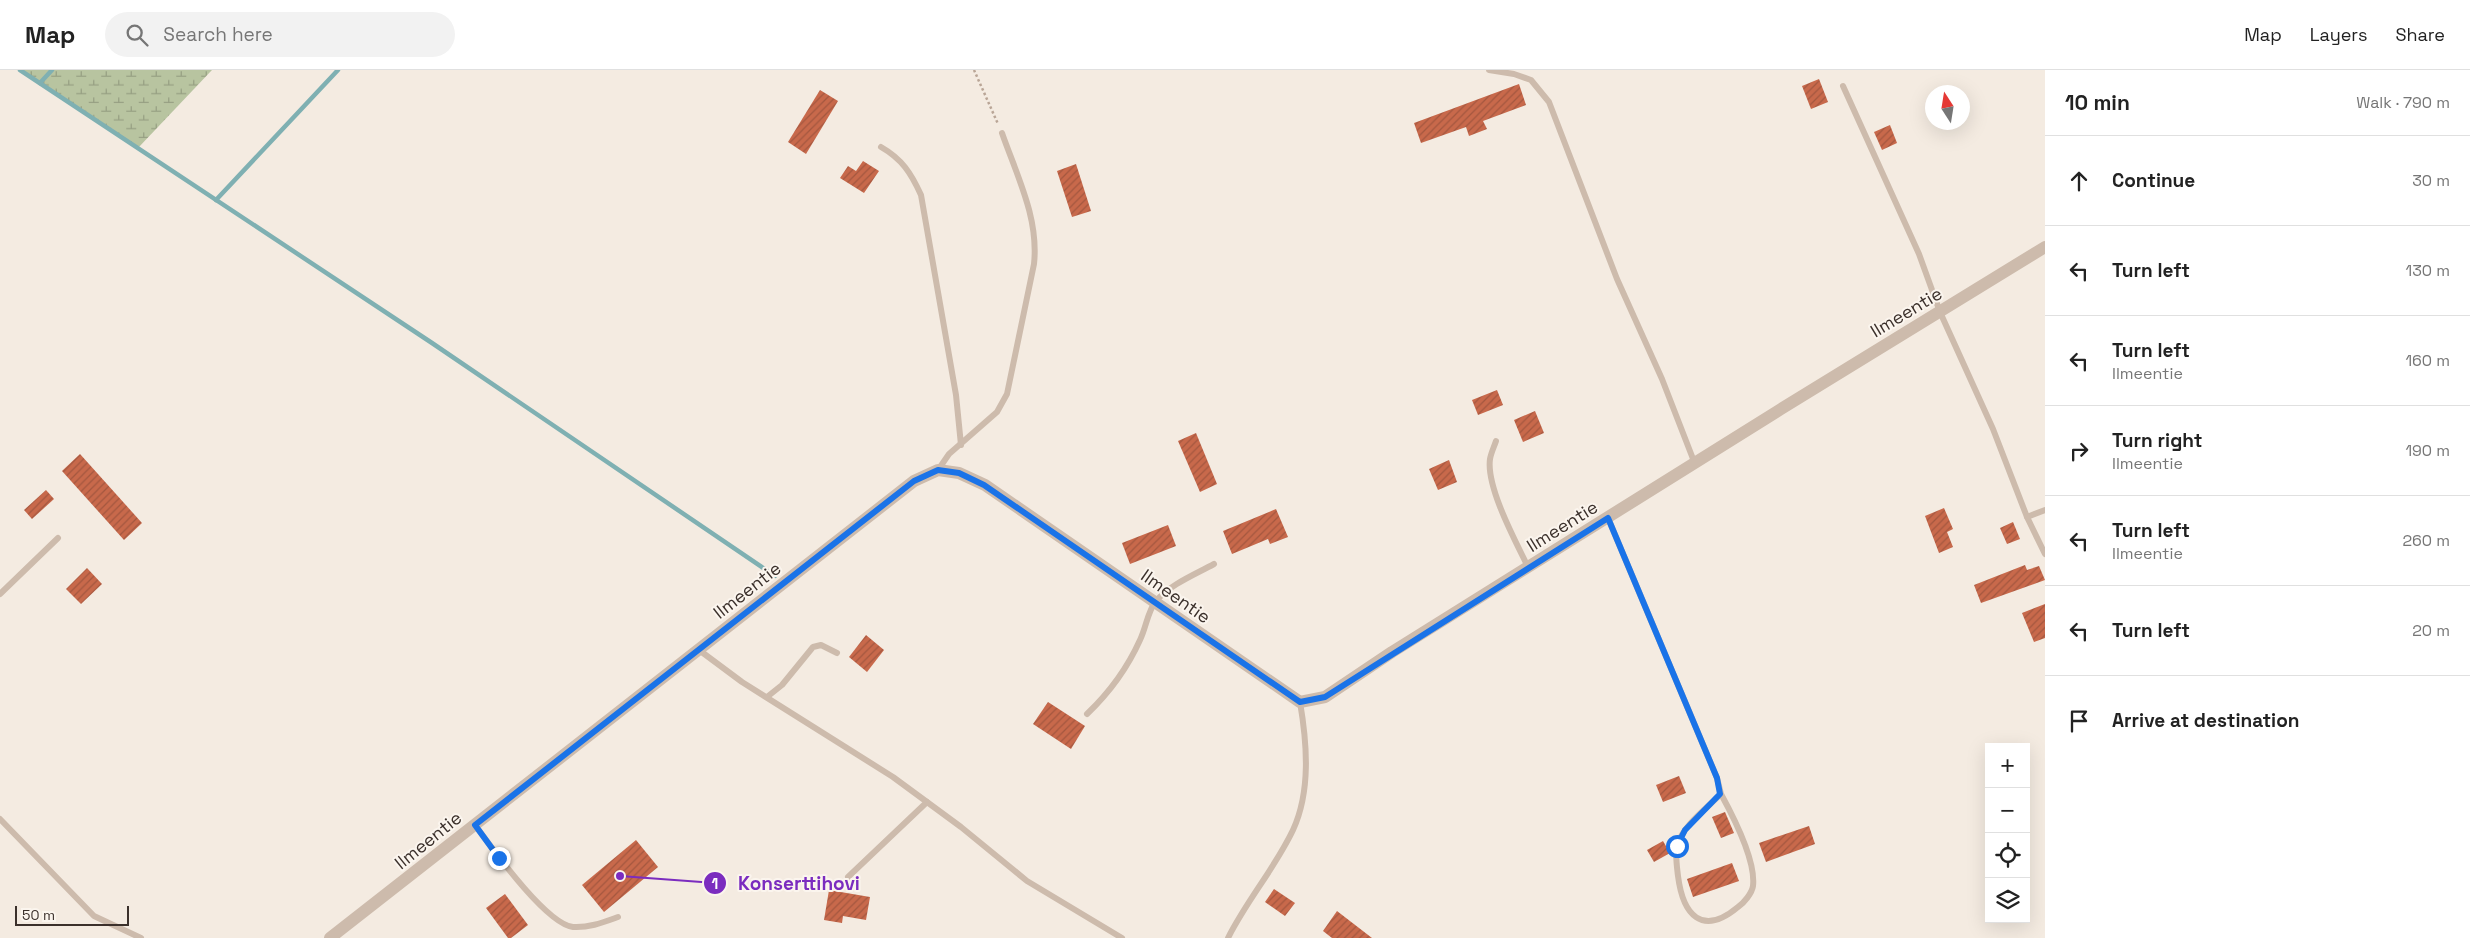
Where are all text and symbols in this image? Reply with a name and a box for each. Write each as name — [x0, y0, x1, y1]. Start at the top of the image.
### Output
search box — [105, 12, 455, 57]
text: Map — [25, 19, 75, 50]
icon: search — [123, 21, 151, 49]
text: Search here — [163, 22, 273, 47]
text: Map — [2244, 23, 2282, 46]
text: Layers — [2310, 23, 2367, 46]
text: Share — [2395, 23, 2445, 46]
north arrow — [1925, 85, 1970, 130]
text: 10 min — [2065, 89, 2130, 116]
text: Walk · 790 m — [2356, 92, 2450, 113]
icon: ahead — [2065, 167, 2093, 195]
text: Continue — [2112, 168, 2195, 193]
text: 30 m — [2412, 170, 2450, 191]
icon: left — [2065, 257, 2093, 285]
text: Turn left — [2112, 258, 2190, 283]
text: 130 m — [2406, 260, 2450, 281]
street label: Ilmeentie — [1866, 282, 1946, 342]
text: Turn left — [2112, 338, 2190, 363]
icon: left — [2065, 347, 2093, 375]
text: 160 m — [2405, 350, 2450, 371]
text: Ilmeentie — [2112, 363, 2183, 384]
text: Turn right — [2112, 428, 2202, 453]
icon: right — [2065, 437, 2093, 465]
text: 190 m — [2405, 440, 2450, 461]
text: Ilmeentie — [2112, 453, 2183, 474]
street label: Ilmeentie — [1522, 495, 1602, 557]
text: Turn left — [2112, 518, 2190, 543]
icon: left — [2065, 527, 2093, 555]
text: 260 m — [2402, 530, 2450, 551]
text: Ilmeentie — [2112, 543, 2183, 564]
street label: Ilmeentie — [709, 556, 785, 624]
street label: Ilmeentie — [1137, 564, 1215, 628]
icon: left — [2065, 617, 2093, 645]
text: Turn left — [2112, 618, 2190, 643]
text: 20 m — [2412, 620, 2450, 641]
icon: arrive — [2065, 707, 2093, 735]
text: Arrive at destination — [2112, 708, 2300, 733]
map controls — [1985, 743, 2030, 923]
button: + — [1985, 743, 2030, 788]
button: − — [1985, 788, 2030, 833]
street label: Ilmeentie — [390, 806, 466, 874]
button: locate — [1985, 833, 2030, 878]
route start — [1666, 835, 1689, 858]
route end — [488, 847, 511, 870]
callout: Konserttihovi — [703, 866, 870, 900]
text: Konserttihovi — [738, 871, 860, 896]
text: 1 — [712, 874, 718, 893]
button: layers — [1985, 878, 2030, 923]
scale bar — [15, 903, 129, 926]
text: 50 m — [22, 906, 55, 924]

